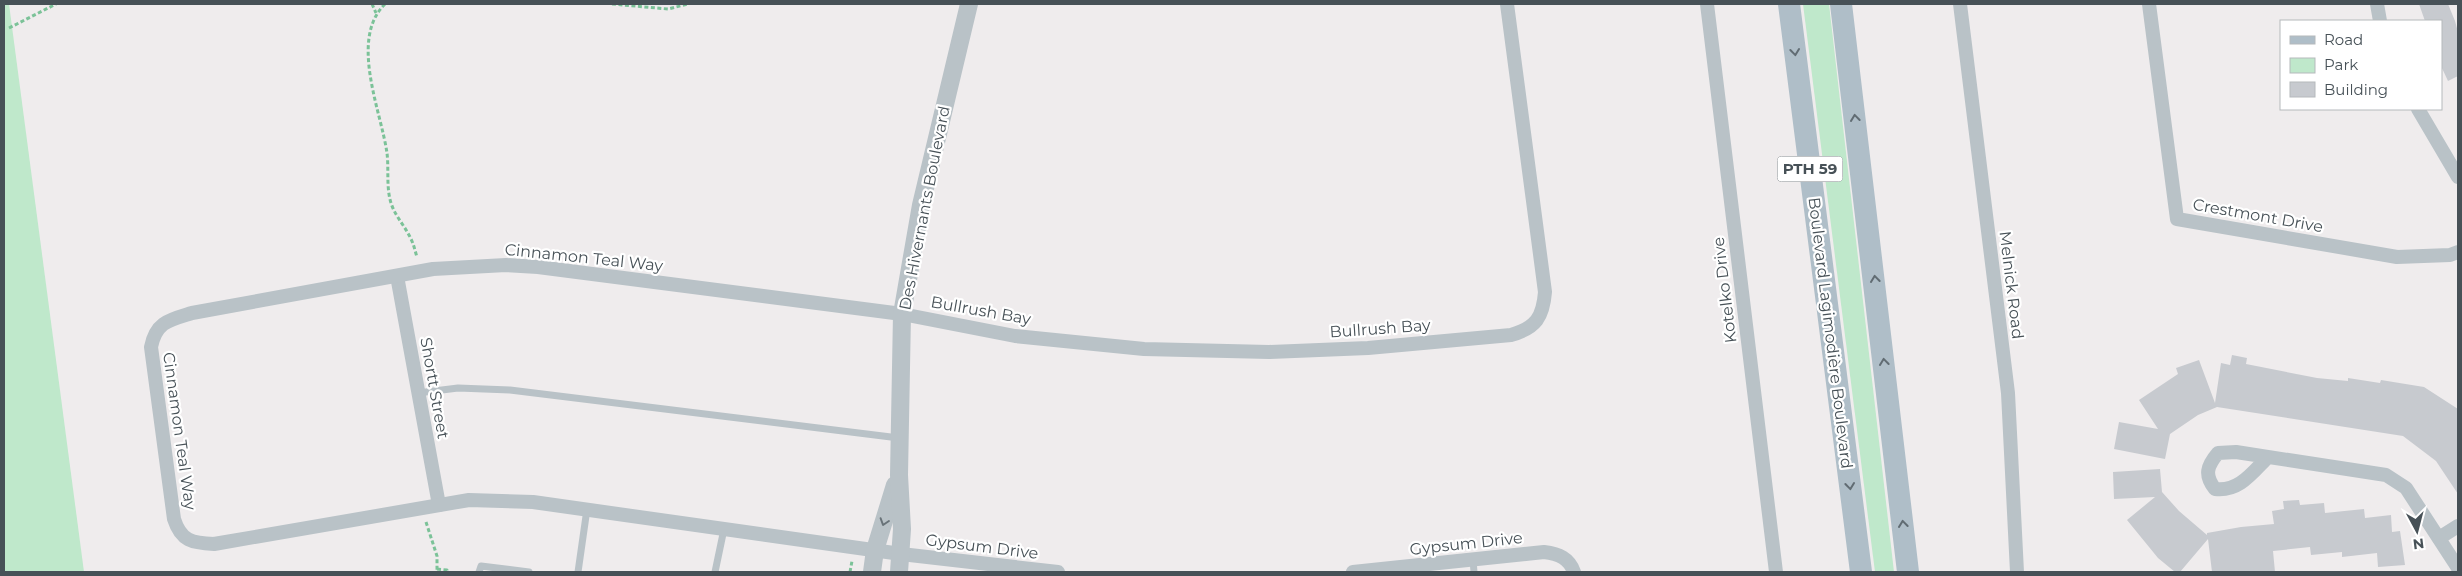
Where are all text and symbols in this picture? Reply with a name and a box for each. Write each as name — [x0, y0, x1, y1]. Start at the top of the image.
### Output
legend — [2280, 20, 2442, 110]
text: Road — [2324, 30, 2363, 49]
one-way arrow — [1789, 48, 1800, 56]
text: Park — [2324, 55, 2358, 74]
text: Building — [2324, 80, 2388, 99]
street label: Des Hivernants Boulevard — [895, 104, 954, 312]
one-way arrow — [1850, 114, 1861, 122]
road number: PTH 59 — [1778, 156, 1842, 182]
street label: Crestmont Drive — [2191, 195, 2325, 236]
street label: Boulevard Lagimodière Boulevard — [1804, 196, 1857, 470]
street label: Melnick Road — [1995, 230, 2028, 340]
street label: Kotelko Drive — [1709, 236, 1740, 344]
street label: Cinnamon Teal Way — [504, 240, 664, 275]
one-way arrow — [1870, 275, 1881, 283]
street label: Bullrush Bay — [929, 292, 1033, 329]
street label: Bullrush Bay — [1329, 315, 1432, 342]
street label: Shortt Street — [416, 336, 453, 441]
street label: Cinnamon Teal Way — [159, 351, 200, 511]
one-way arrow — [1879, 358, 1890, 366]
one-way arrow — [1844, 483, 1855, 491]
north arrow — [2392, 506, 2442, 556]
one-way arrow — [880, 517, 890, 525]
one-way arrow — [1898, 520, 1909, 528]
street label: Gypsum Drive — [1409, 528, 1523, 559]
street label: Gypsum Drive — [924, 530, 1039, 563]
text: N — [2412, 534, 2425, 554]

